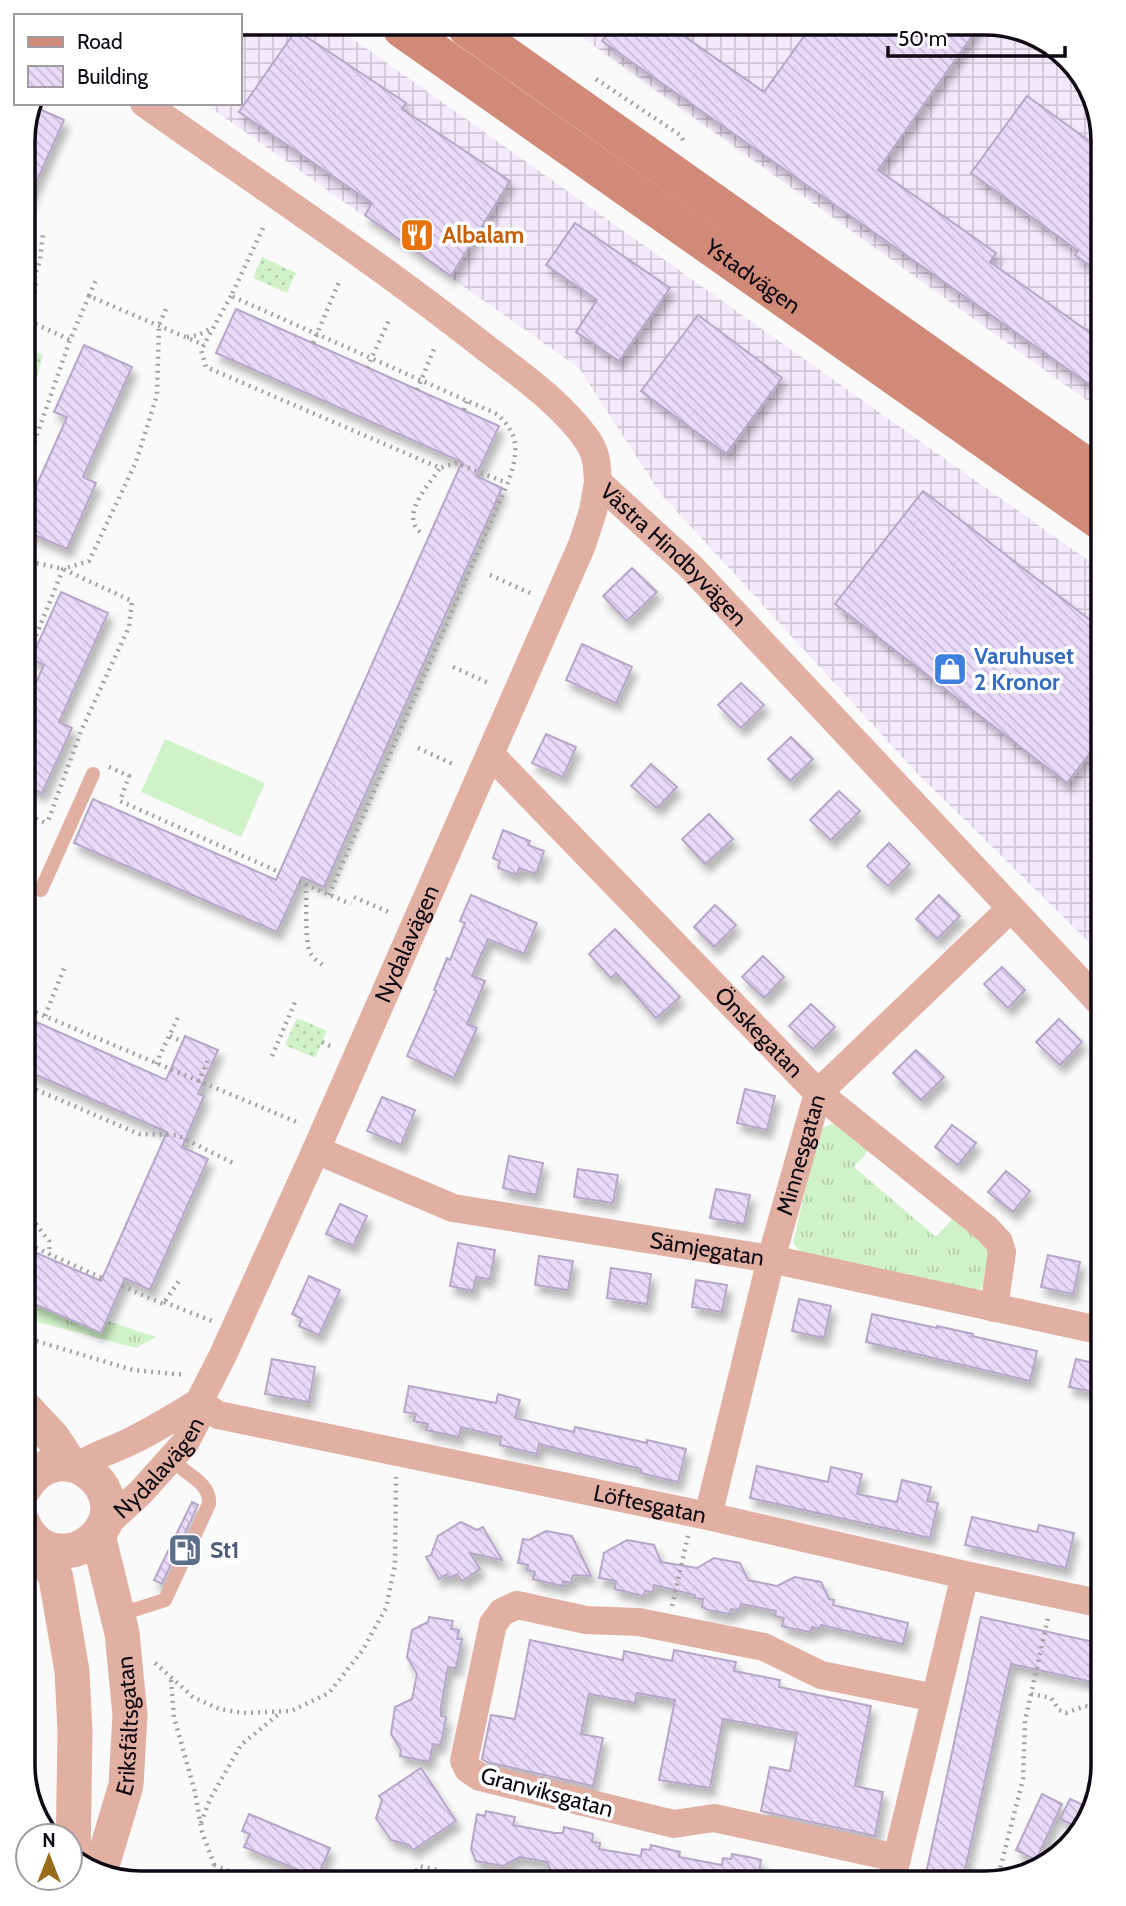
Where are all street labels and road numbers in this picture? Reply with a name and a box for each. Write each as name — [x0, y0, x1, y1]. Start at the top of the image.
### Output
street label: Ystadvägen — [698, 232, 806, 320]
street label: Västra Hindbyvägen — [594, 477, 753, 632]
street label: Nydalavägen — [369, 881, 445, 1007]
street label: Önskegatan — [709, 981, 809, 1083]
street label: Minnesgatan — [770, 1091, 831, 1218]
street label: Sämjegatan — [648, 1226, 766, 1272]
street label: Nydalavägen — [108, 1412, 210, 1524]
street label: Löftesgatan — [591, 1479, 709, 1529]
street label: Eriksfältsgatan — [110, 1655, 144, 1799]
street label: Granviksgatan — [478, 1761, 616, 1823]

